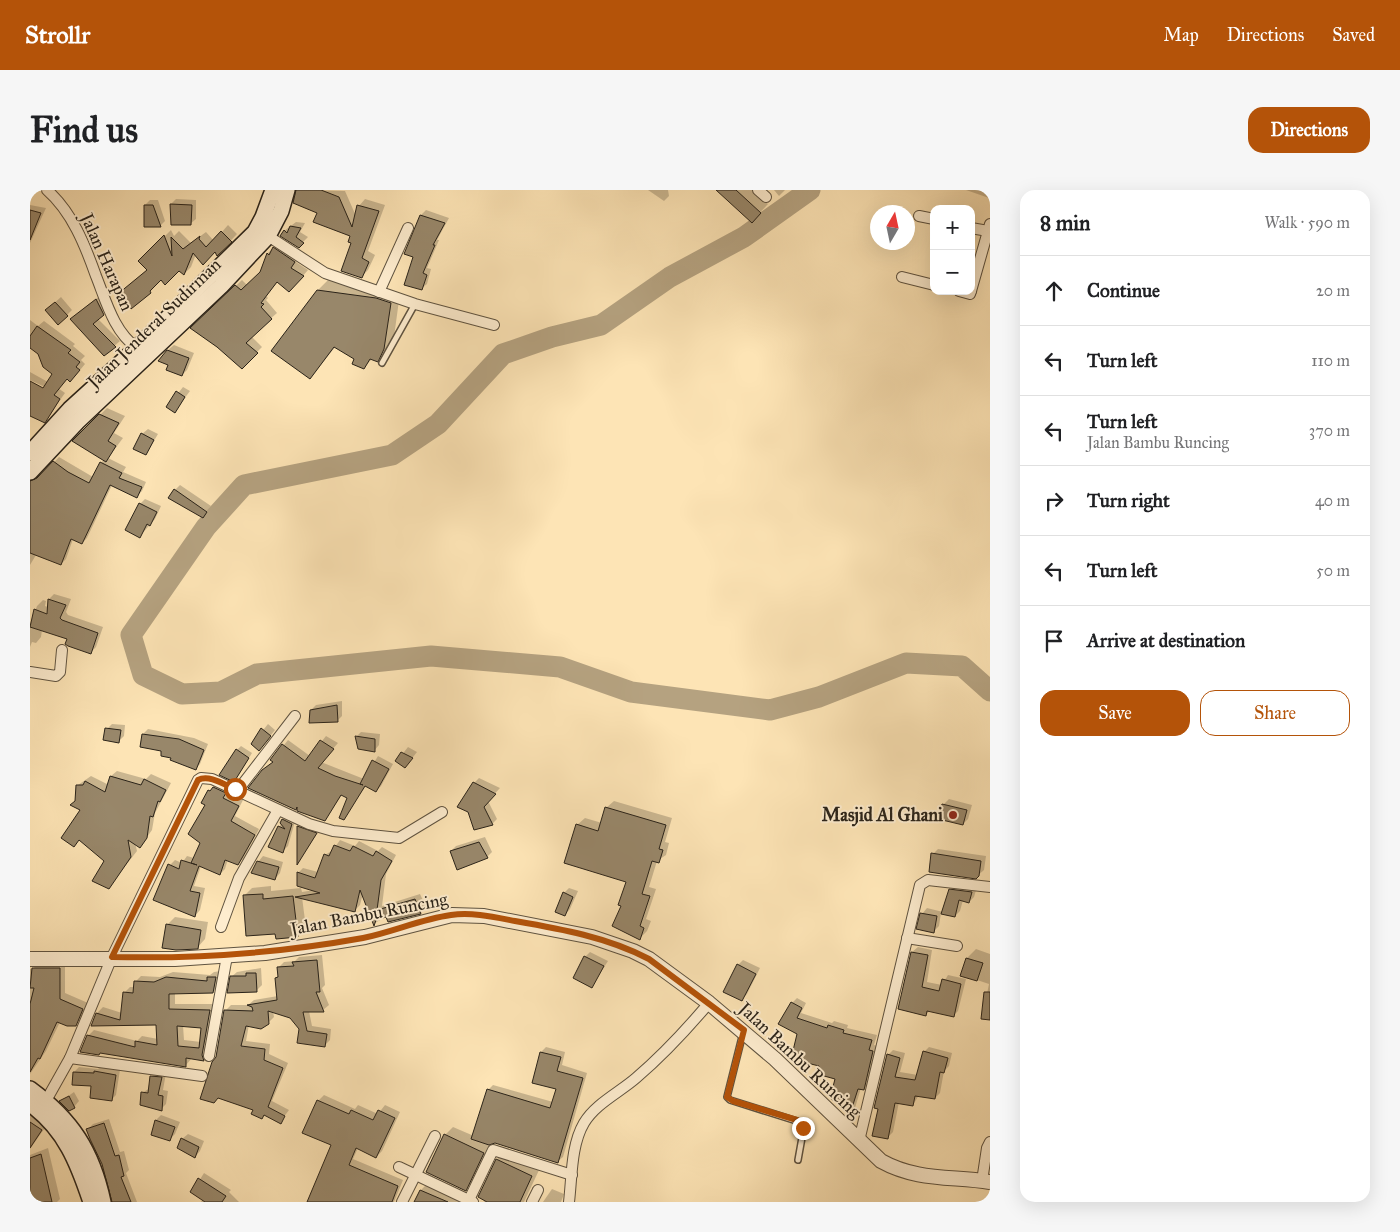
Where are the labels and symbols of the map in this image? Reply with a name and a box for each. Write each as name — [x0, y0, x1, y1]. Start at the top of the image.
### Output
north arrow — [870, 205, 915, 250]
street label: Jalan Harapan — [74, 208, 138, 315]
street label: Jalan Jenderal Sudirman — [81, 253, 226, 395]
route start — [224, 778, 247, 801]
place label: Masjid Al Ghani — [822, 804, 944, 827]
marker: Masjid Al Ghani — [947, 809, 959, 821]
street label: Jalan Bambu Runcing — [287, 888, 450, 941]
street label: Jalan Bambu Runcing — [732, 996, 866, 1124]
route end — [792, 1117, 815, 1140]

